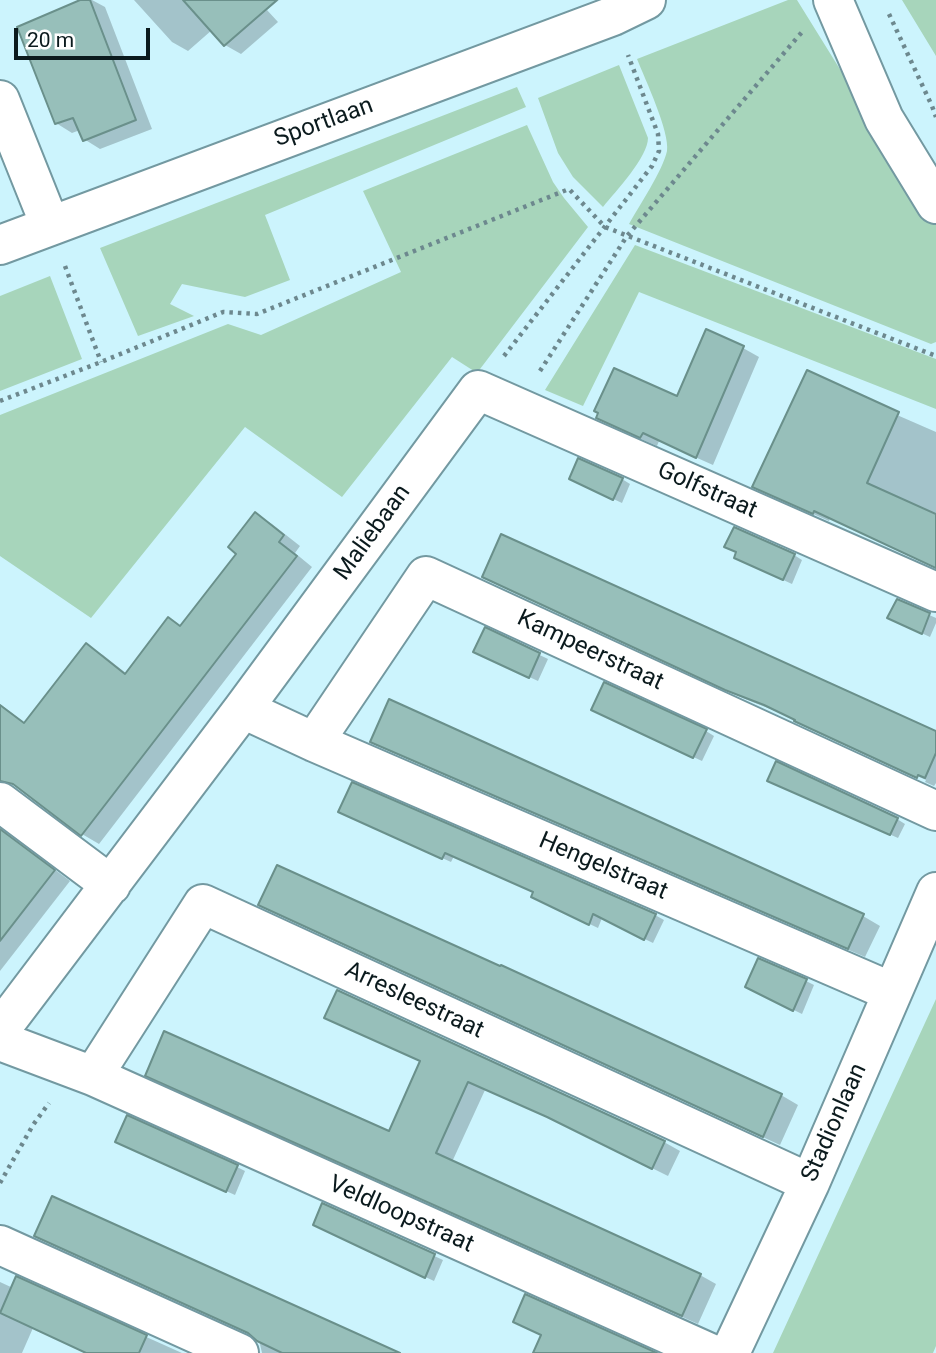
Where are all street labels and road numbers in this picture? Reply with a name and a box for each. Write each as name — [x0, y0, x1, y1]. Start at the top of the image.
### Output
street label: Sportlaan — [271, 92, 377, 154]
street label: Golfstraat — [653, 456, 761, 526]
street label: Maliebaan — [329, 480, 417, 586]
street label: Kampeerstraat — [512, 605, 668, 697]
street label: Hengelstraat — [534, 827, 672, 907]
street label: Arresleestraat — [340, 956, 488, 1046]
street label: Stadionlaan — [796, 1059, 874, 1187]
street label: Veldloopstraat — [324, 1170, 478, 1260]

